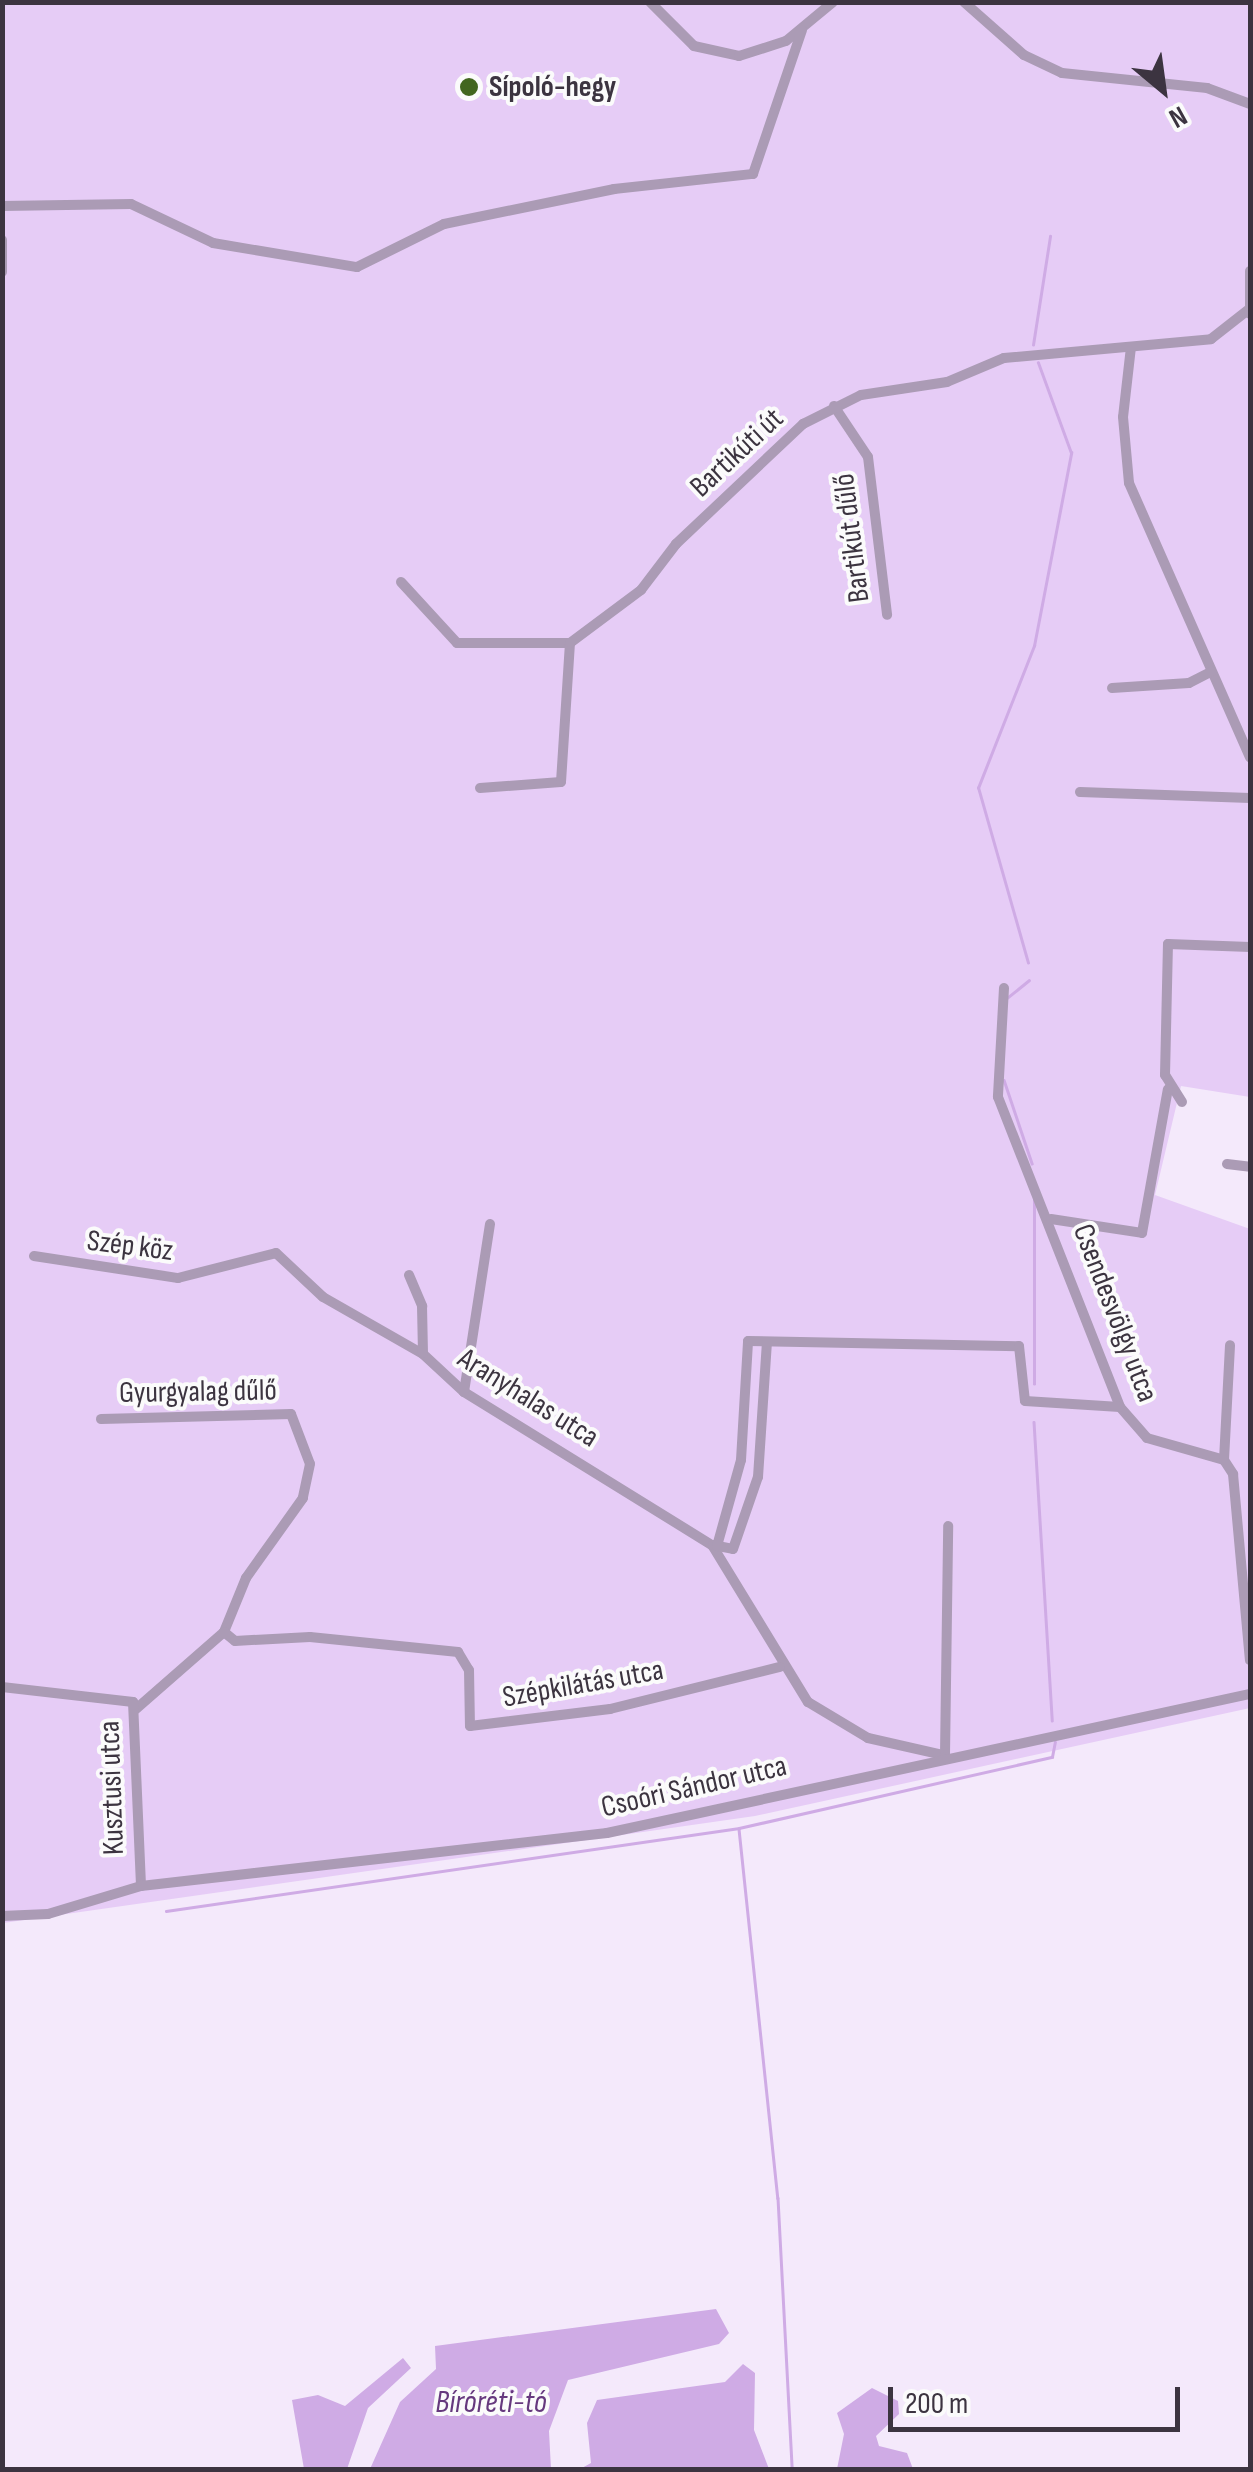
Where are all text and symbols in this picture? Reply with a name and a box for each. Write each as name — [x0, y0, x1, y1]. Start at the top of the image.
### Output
north arrow — [1113, 40, 1213, 140]
place label: Sípoló-hegy — [489, 69, 616, 105]
marker: Sípoló-hegy — [458, 76, 480, 98]
text: N — [1163, 99, 1192, 135]
street label: Bartikúti út — [683, 401, 791, 505]
street label: Bartikút dűlő — [826, 471, 878, 605]
street label: Csendesvölgy utca — [1065, 1219, 1165, 1407]
street label: Szép köz — [85, 1223, 175, 1269]
street label: Aranyhalas utca — [451, 1341, 605, 1455]
street label: Gyurgyalag dűlő — [119, 1373, 277, 1411]
street label: Szépkilátás utca — [500, 1652, 666, 1716]
street label: Kusztusi utca — [92, 1720, 132, 1856]
street label: Csoóri Sándor utca — [598, 1748, 790, 1826]
scale bar — [893, 2367, 1186, 2429]
water label: Bíróréti-tó — [435, 2384, 547, 2422]
text: 200 m — [905, 2386, 968, 2422]

